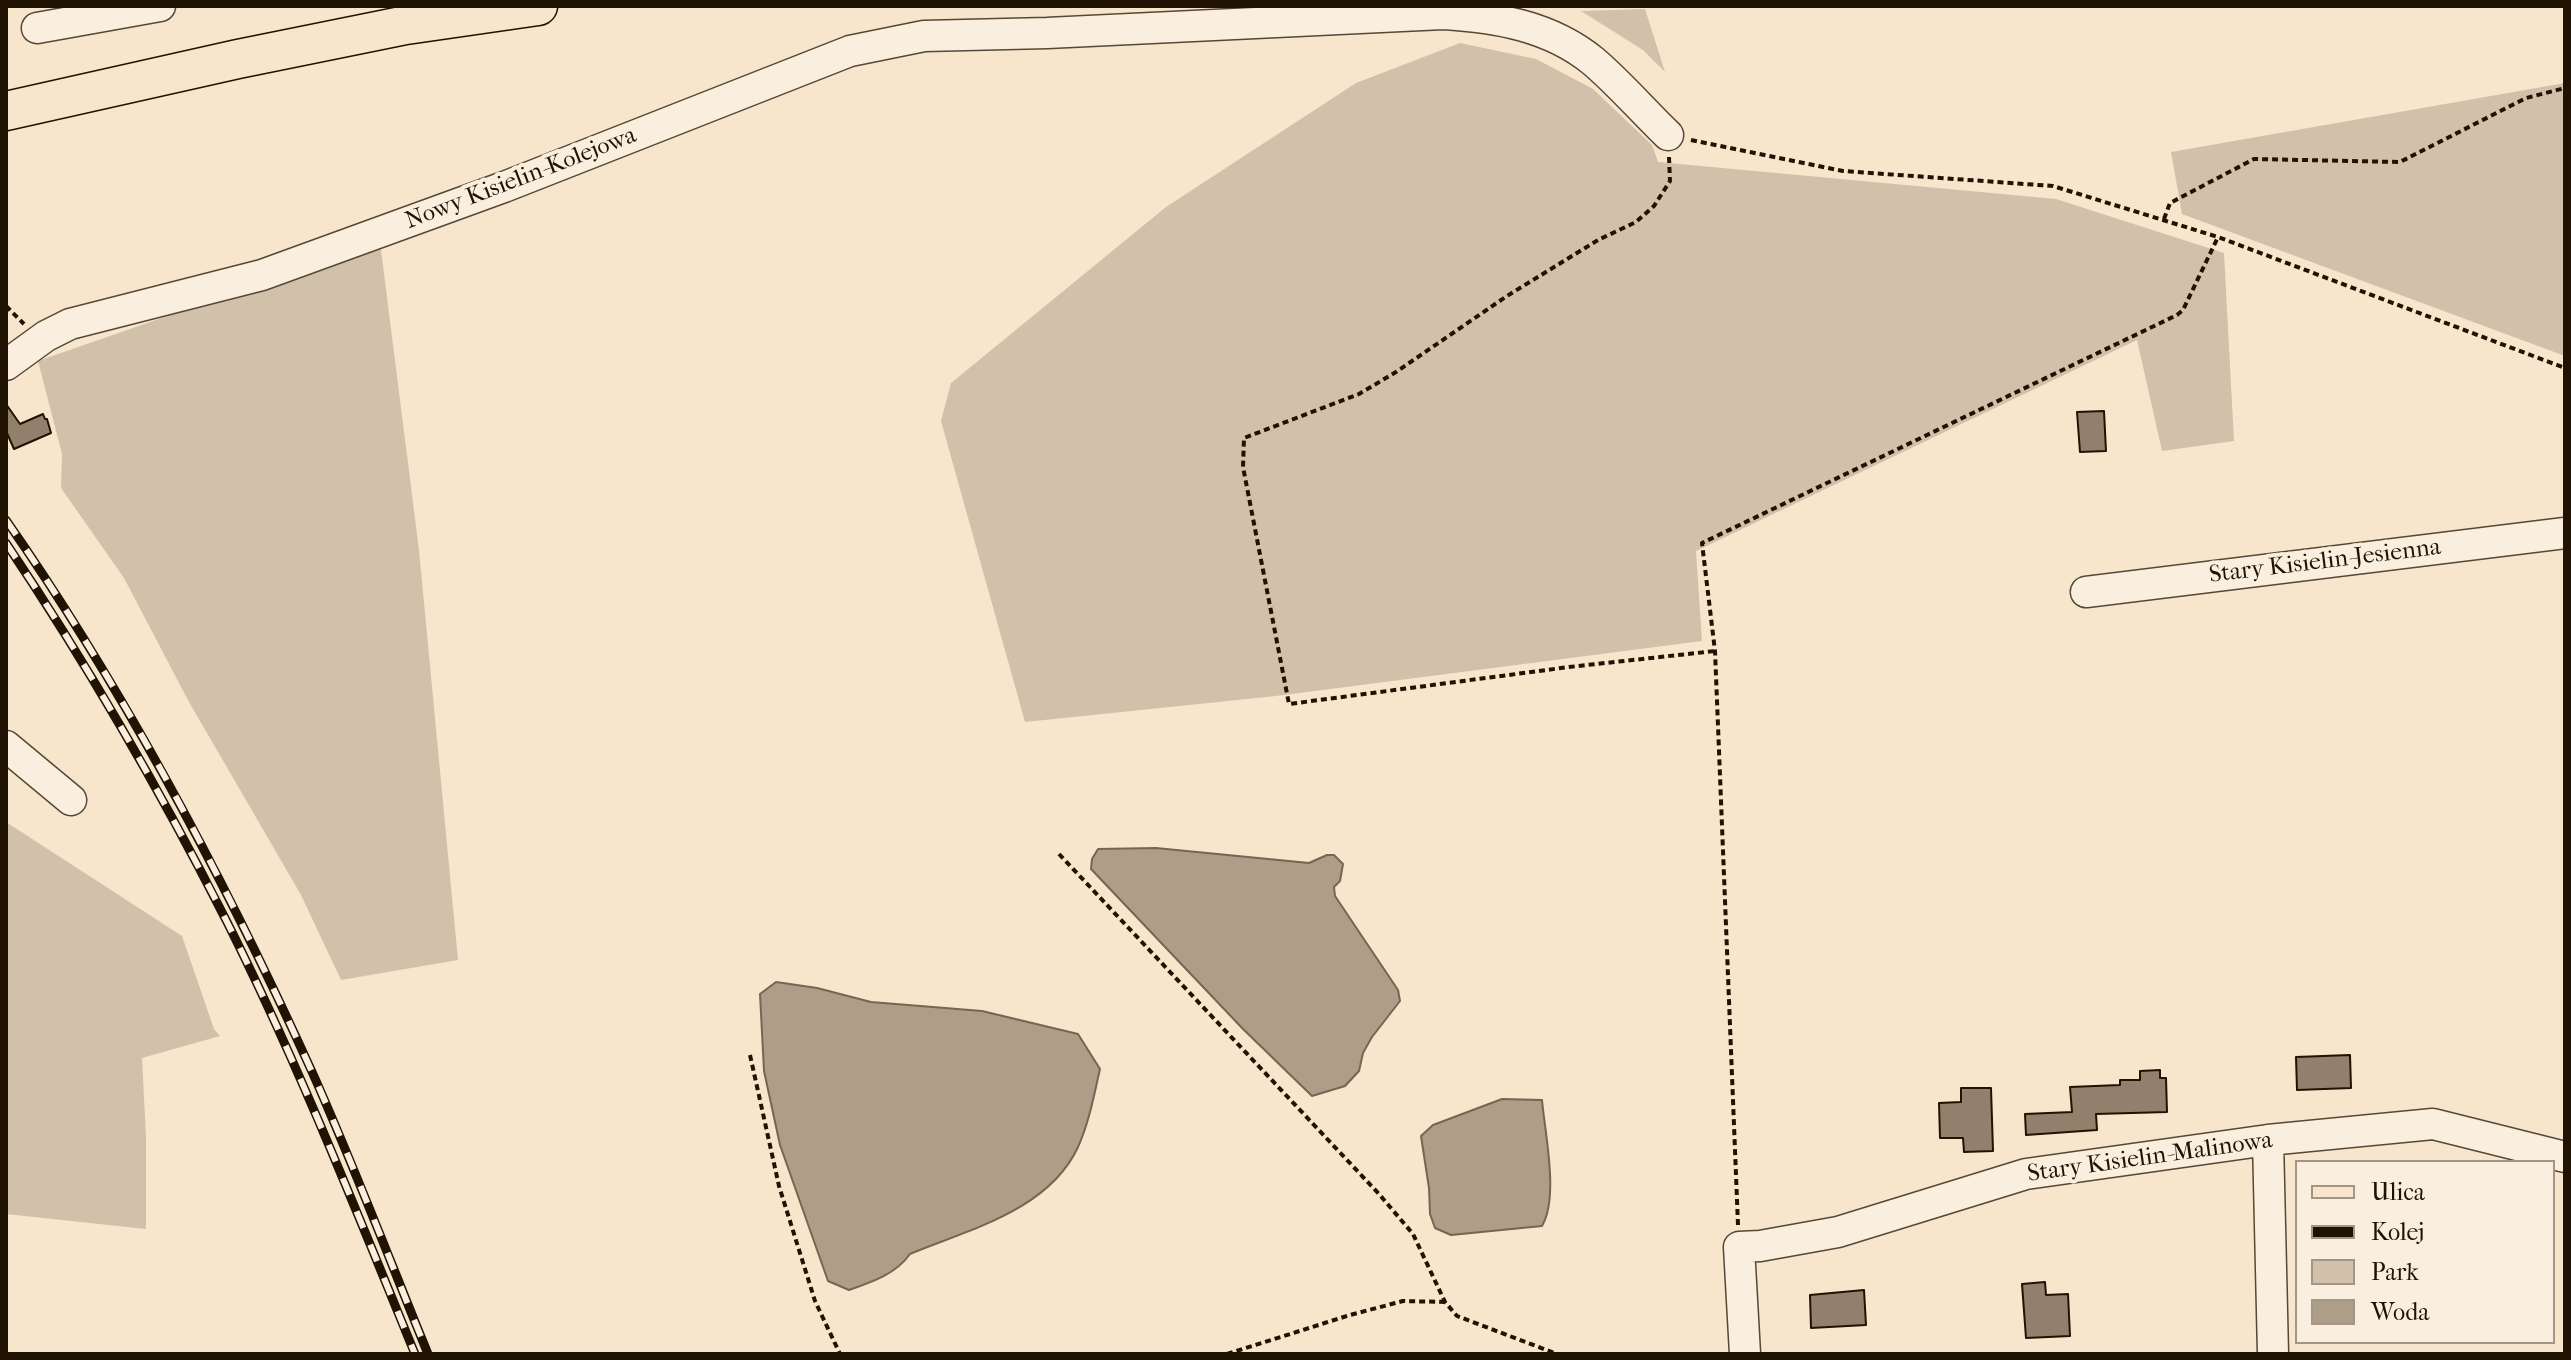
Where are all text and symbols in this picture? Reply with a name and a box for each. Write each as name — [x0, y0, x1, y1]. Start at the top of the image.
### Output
street label: Nowy Kisielin-Kolejowa — [401, 122, 641, 236]
street label: Stary Kisielin-Jesienna — [2208, 534, 2442, 590]
street label: Stary Kisielin-Malinowa — [2026, 1127, 2274, 1189]
legend — [2295, 1160, 2555, 1344]
text: Ulica — [2371, 1178, 2425, 1206]
text: Kolej — [2371, 1218, 2424, 1246]
text: Park — [2371, 1258, 2419, 1286]
text: Woda — [2371, 1298, 2429, 1326]

